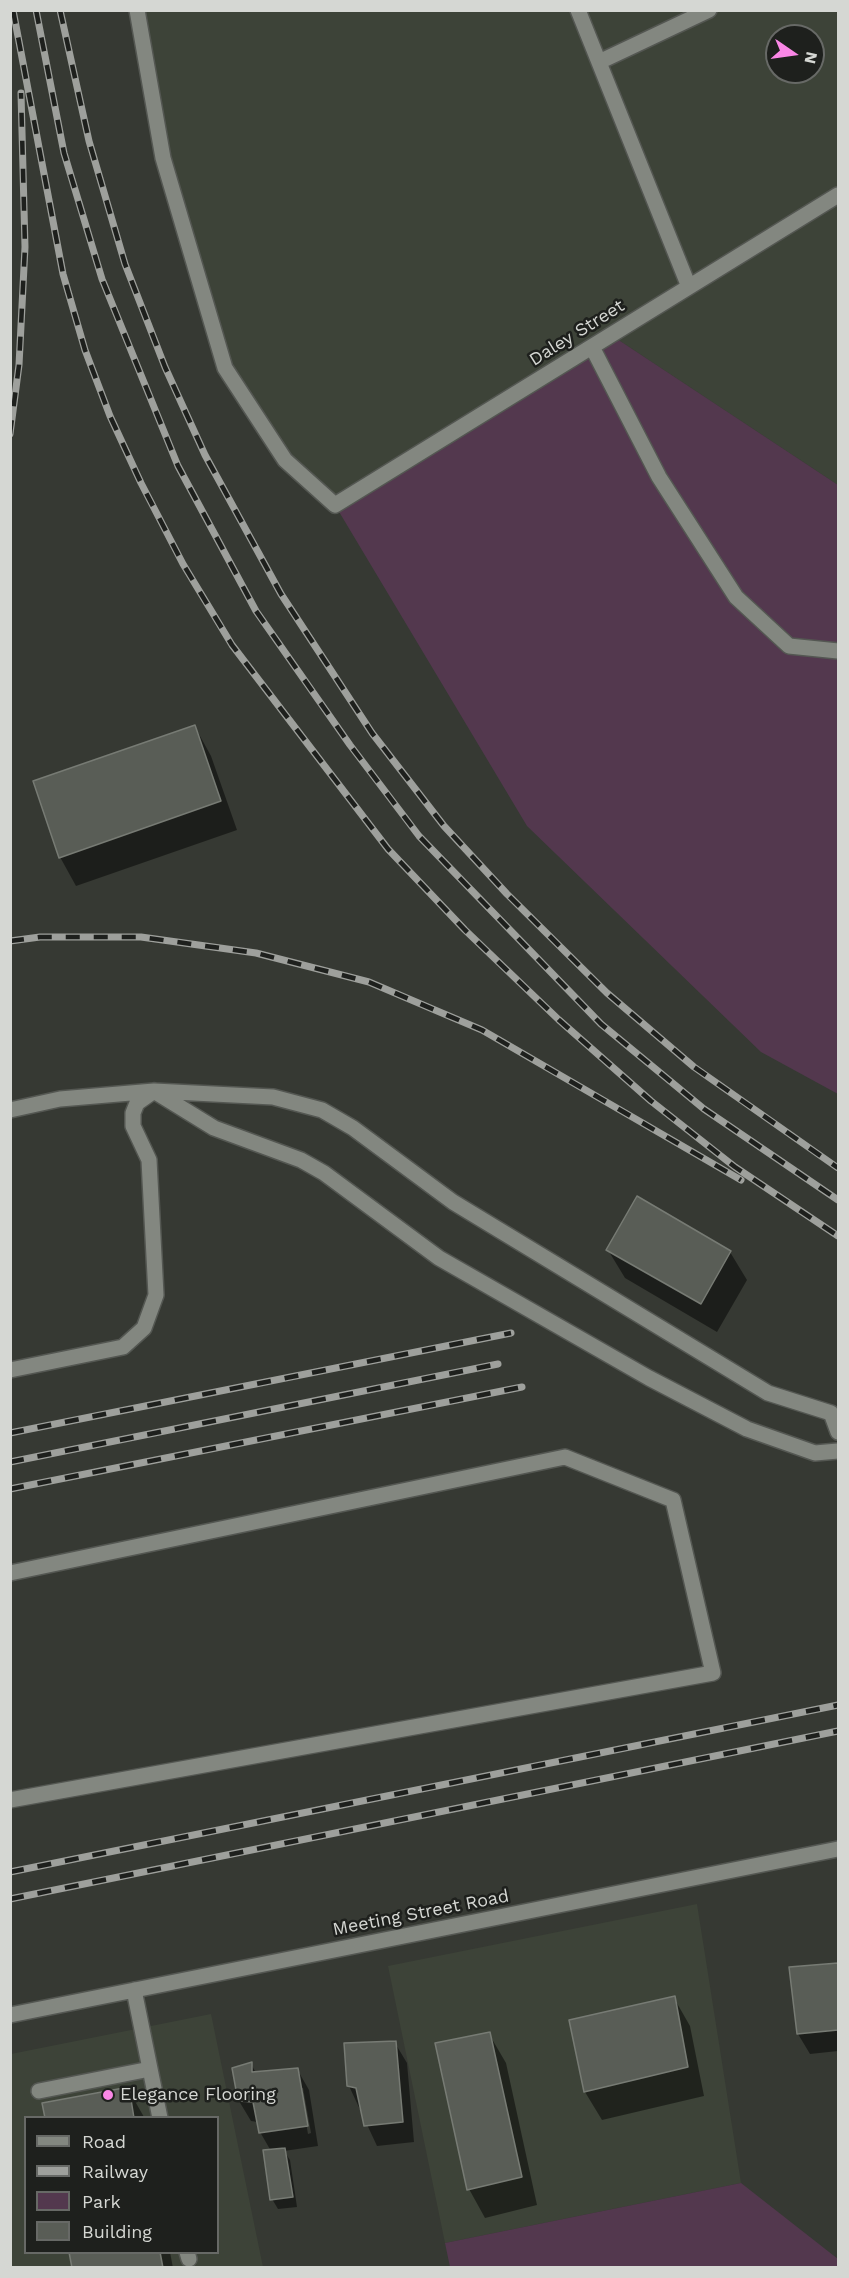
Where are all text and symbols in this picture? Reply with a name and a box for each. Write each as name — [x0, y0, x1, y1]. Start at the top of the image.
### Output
north arrow — [765, 24, 825, 84]
text: N — [800, 50, 822, 66]
street label: Daley Street — [525, 295, 629, 371]
street label: Meeting Street Road — [331, 1885, 511, 1941]
place label: Elegance Flooring — [120, 2084, 276, 2106]
marker: Elegance Flooring — [101, 2088, 115, 2102]
legend — [24, 2116, 219, 2254]
text: Road — [82, 2131, 126, 2152]
text: Railway — [82, 2161, 148, 2182]
text: Park — [82, 2191, 121, 2212]
text: Building — [82, 2221, 152, 2242]

